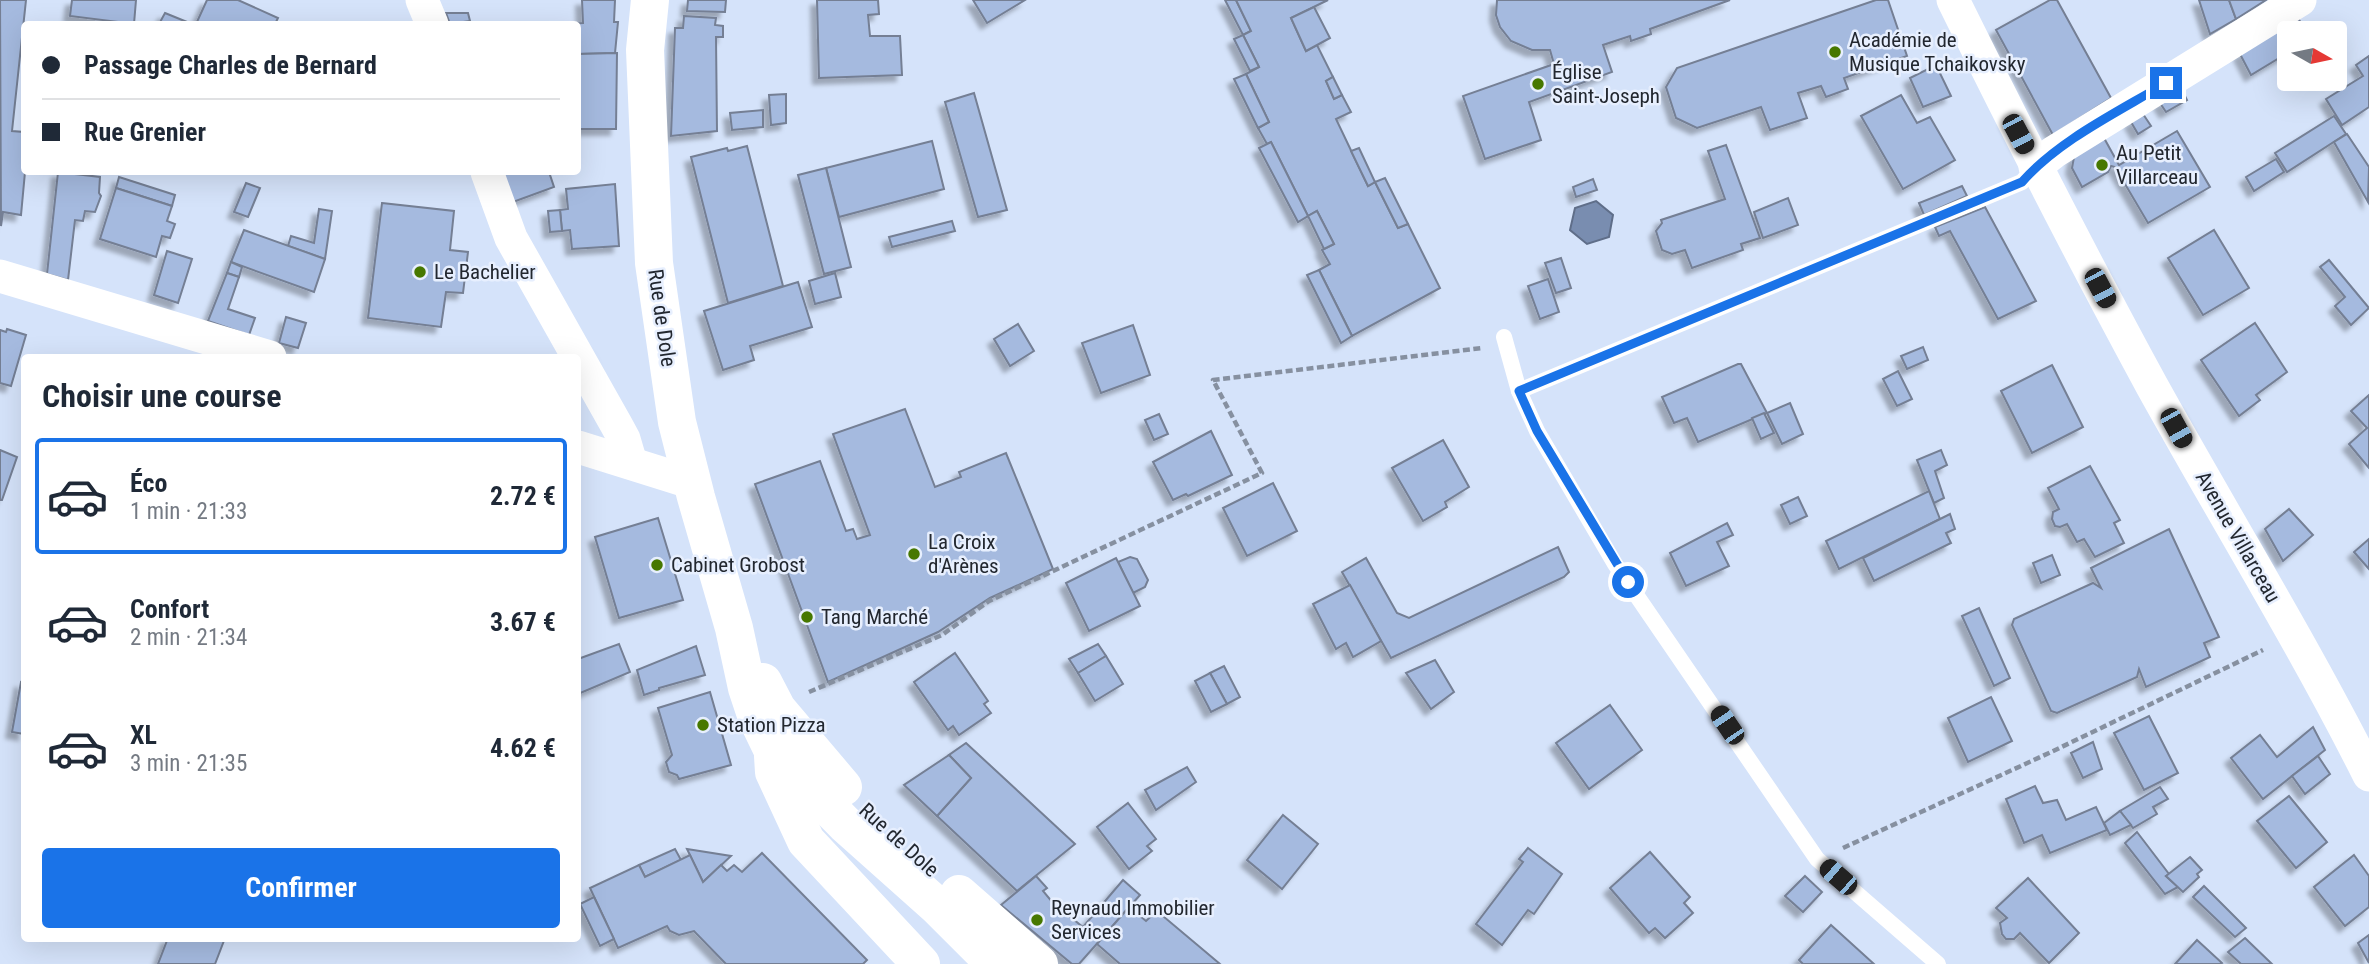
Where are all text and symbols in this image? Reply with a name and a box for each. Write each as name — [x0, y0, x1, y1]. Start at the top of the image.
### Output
north arrow — [2277, 21, 2347, 91]
map controls — [2277, 21, 2347, 91]
place label: Académie de Musique Tchaikovsky — [1849, 28, 2026, 76]
marker: Académie de Musique Tchaikovsky — [1827, 44, 1843, 60]
text: Passage Charles de Bernard — [84, 50, 377, 80]
place label: Église Saint-Joseph — [1552, 60, 1660, 108]
route end — [2150, 67, 2182, 99]
marker: Église Saint-Joseph — [1530, 76, 1546, 92]
car — [1999, 111, 2038, 157]
text: Rue Grenier — [84, 117, 206, 147]
place label: Au Petit Villarceau — [2116, 141, 2198, 189]
marker: Au Petit Villarceau — [2094, 157, 2110, 173]
place label: Le Bachelier — [434, 260, 536, 284]
marker: Le Bachelier — [412, 264, 428, 280]
car — [2081, 265, 2120, 311]
street label: Rue de Dole — [643, 268, 681, 368]
text: Choisir une course — [42, 377, 282, 415]
car — [2157, 405, 2196, 451]
icon: car — [46, 465, 109, 528]
street label: Avenue Villarceau — [2191, 467, 2285, 607]
text: Éco — [130, 468, 167, 498]
text: 2.72 € — [490, 481, 556, 511]
text: 1 min · 21:33 — [130, 498, 247, 525]
place label: La Croix d'Arènes — [928, 530, 999, 578]
marker: La Croix d'Arènes — [906, 546, 922, 562]
place label: Cabinet Grobost — [671, 553, 805, 577]
marker: Cabinet Grobost — [649, 557, 665, 573]
route start — [1612, 566, 1644, 598]
icon: car — [46, 591, 109, 654]
text: Confort — [130, 594, 209, 624]
place label: Tang Marché — [821, 605, 928, 629]
text: 3.67 € — [490, 607, 556, 637]
marker: Tang Marché — [799, 609, 815, 625]
text: 2 min · 21:34 — [130, 624, 247, 651]
car — [1707, 702, 1748, 748]
place label: Station Pizza — [717, 713, 826, 737]
icon: car — [46, 717, 109, 780]
marker: Station Pizza — [695, 717, 711, 733]
text: XL — [130, 720, 157, 750]
text: 4.62 € — [490, 733, 556, 763]
text: 3 min · 21:35 — [130, 750, 247, 777]
street label: Rue de Dole — [854, 798, 944, 882]
button: Confirmer — [42, 848, 560, 928]
car — [1816, 855, 1861, 899]
place label: Reynaud Immobilier Services — [1051, 896, 1215, 944]
marker: Reynaud Immobilier Services — [1029, 912, 1045, 928]

